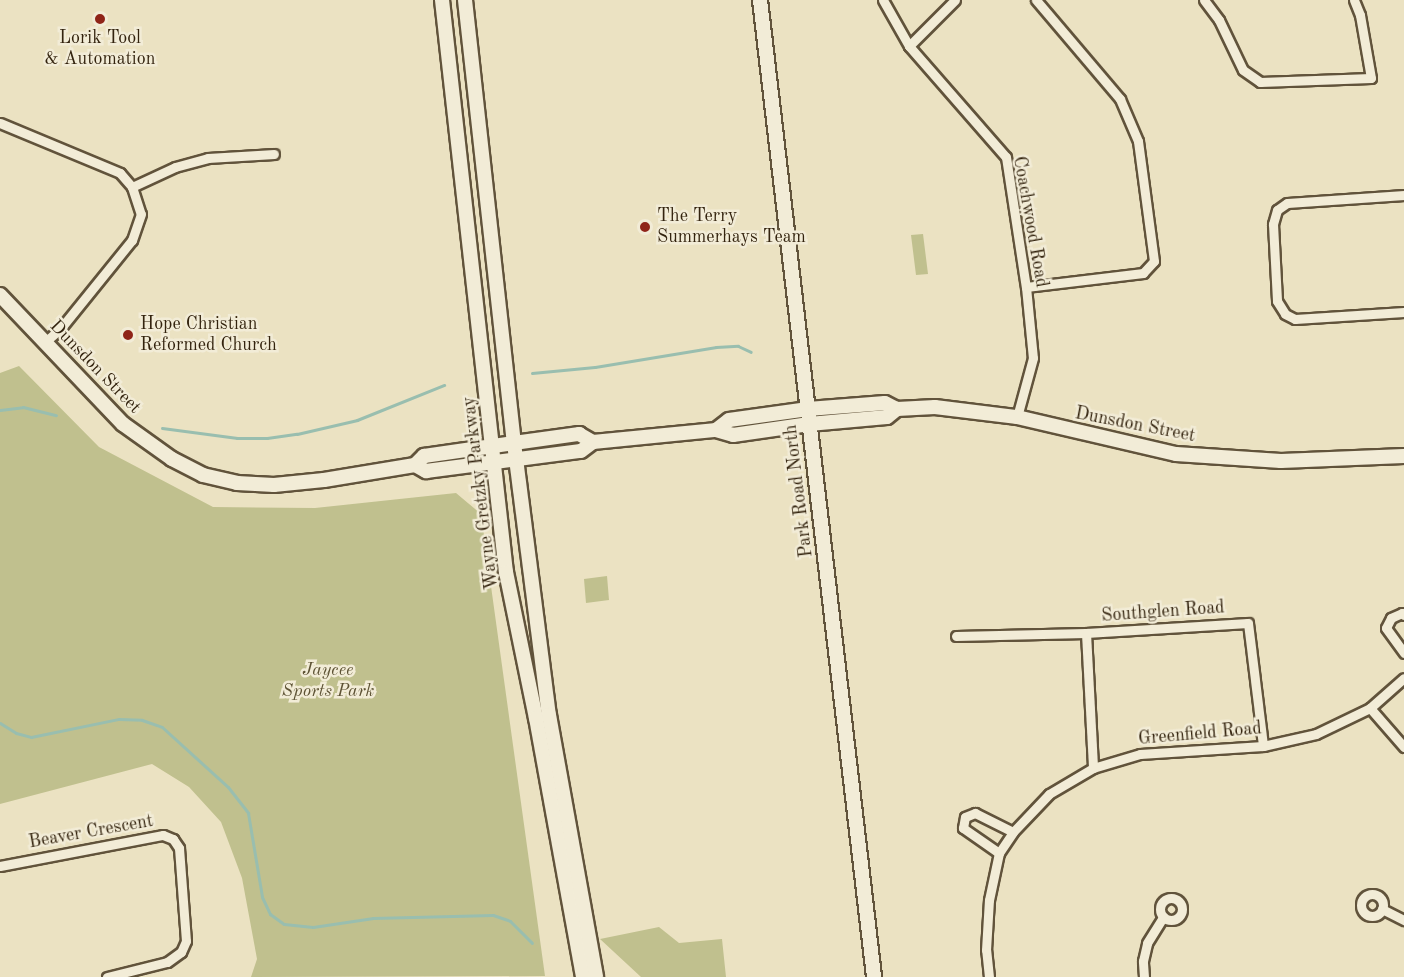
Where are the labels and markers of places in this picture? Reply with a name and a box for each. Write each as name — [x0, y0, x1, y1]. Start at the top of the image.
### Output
marker: Lorik Tool & Automation — [93, 12, 107, 26]
place label: Lorik Tool & Automation — [45, 28, 155, 70]
place label: The Terry Summerhays Team — [657, 206, 806, 248]
marker: The Terry Summerhays Team — [638, 220, 652, 234]
place label: Hope Christian Reformed Church — [140, 314, 277, 356]
marker: Hope Christian Reformed Church — [121, 328, 135, 342]

